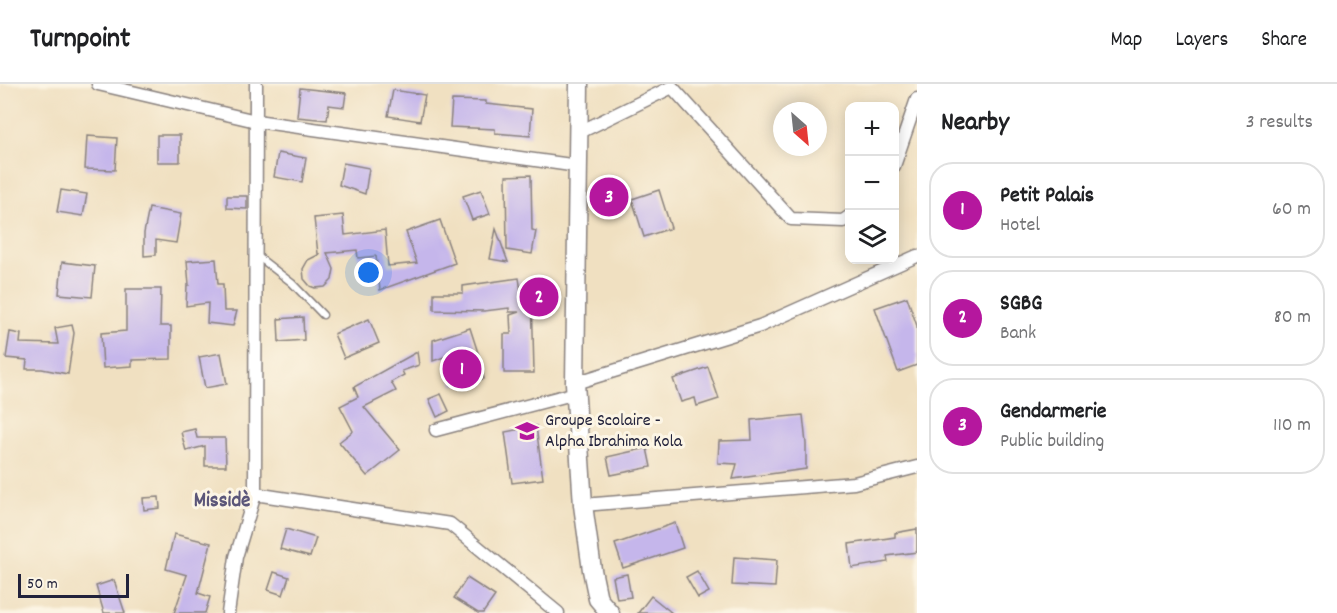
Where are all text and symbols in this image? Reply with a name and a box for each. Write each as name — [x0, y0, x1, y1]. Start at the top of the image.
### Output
text: Turnpoint — [30, 21, 130, 61]
text: Map — [1111, 26, 1142, 56]
text: Layers — [1175, 26, 1228, 56]
text: Share — [1261, 26, 1307, 56]
north arrow — [773, 102, 827, 156]
map controls — [845, 102, 899, 264]
button: + — [845, 102, 899, 156]
text: Nearby — [941, 105, 1009, 142]
text: 3 results — [1246, 109, 1313, 137]
button: − — [845, 156, 899, 210]
pin: 3 — [590, 174, 628, 220]
text: Petit Palais — [1000, 181, 1094, 212]
text: 1 — [960, 196, 965, 224]
text: 60 m — [1272, 196, 1311, 224]
button: layers — [845, 210, 899, 264]
text: Hotel — [1000, 212, 1040, 240]
your location — [354, 258, 383, 287]
pin: 2 — [520, 274, 558, 320]
text: SGBG — [1000, 289, 1042, 320]
text: 2 — [958, 304, 967, 332]
text: 80 m — [1274, 304, 1311, 332]
text: Bank — [1000, 320, 1036, 348]
pin: 1 — [442, 346, 482, 392]
text: Gendarmerie — [1000, 397, 1106, 428]
place label: Groupe Scolaire - Alpha Ibrahima Kola — [545, 409, 683, 455]
text: 3 — [958, 412, 967, 440]
text: 110 m — [1273, 412, 1311, 440]
school or university icon: Groupe Scolaire - Alpha Ibrahima Kola — [514, 418, 540, 444]
text: Public building — [1000, 428, 1104, 456]
district label: Missidè — [194, 487, 250, 517]
scale bar — [18, 571, 129, 598]
text: 50 m — [27, 573, 58, 596]

